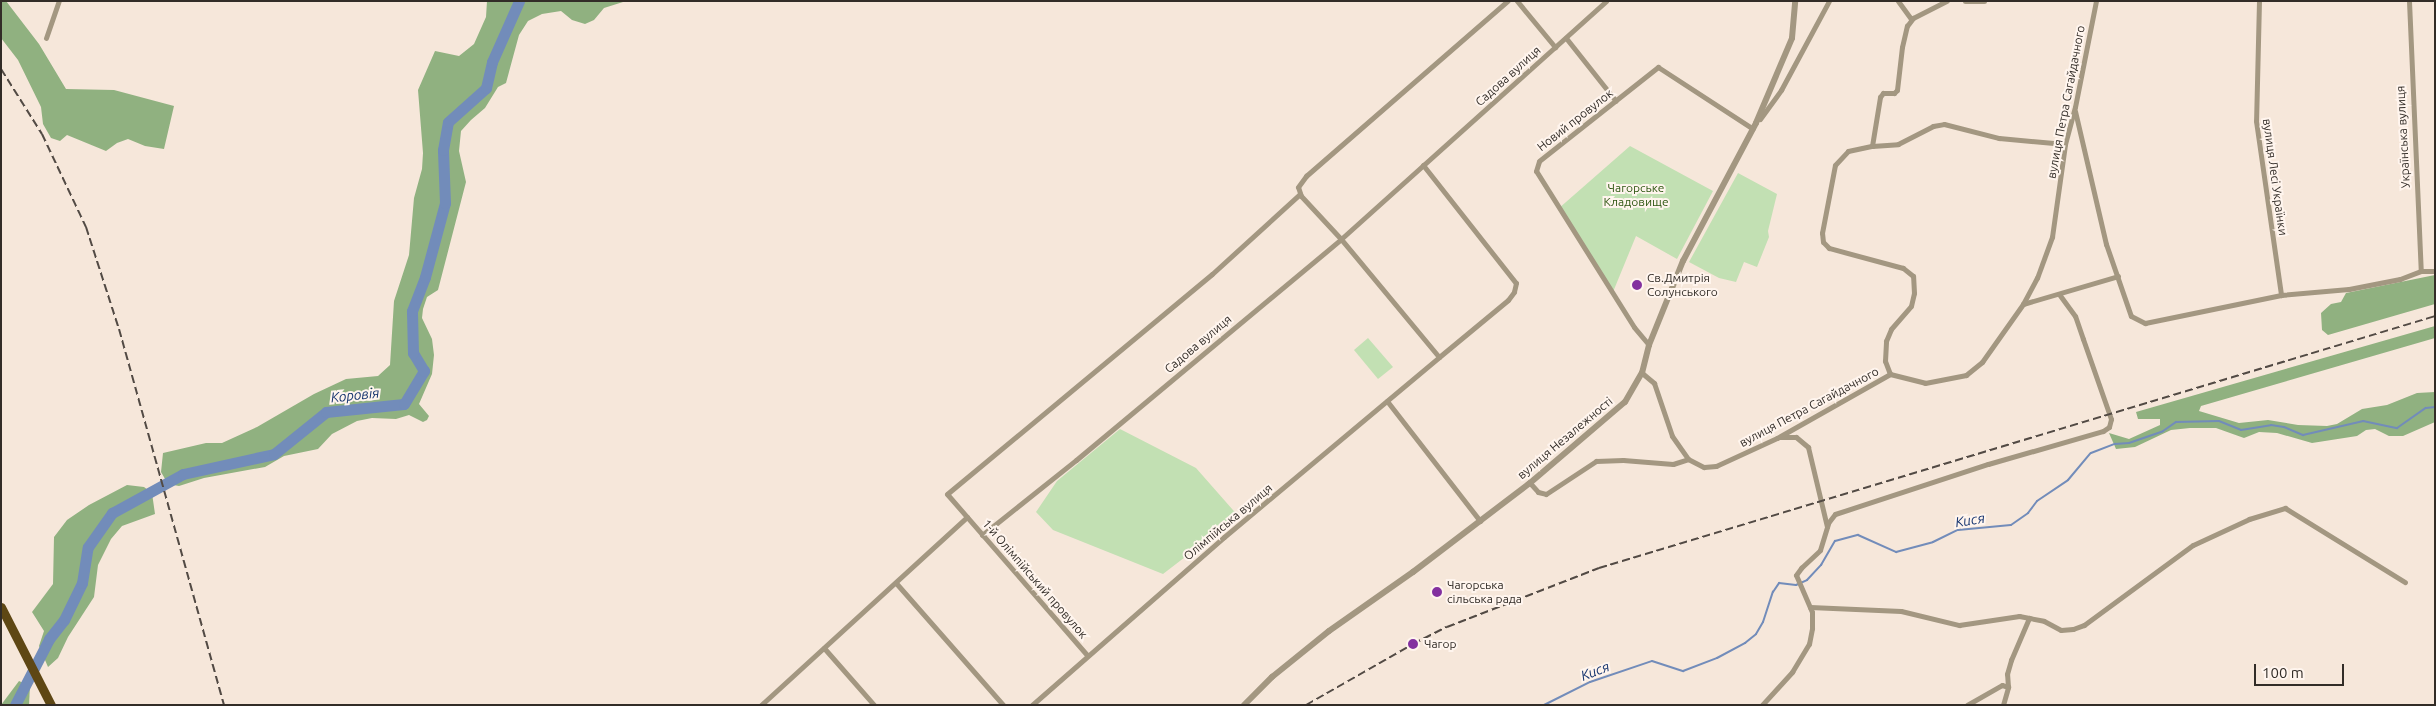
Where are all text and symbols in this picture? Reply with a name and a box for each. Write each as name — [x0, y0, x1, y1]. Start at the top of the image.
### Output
street label: вулиця Петра Сагайдачного — [2044, 24, 2088, 180]
street label: Садова вулиця — [1472, 43, 1544, 109]
street label: Українська вулиця — [2393, 85, 2413, 189]
street label: Новий провулок — [1534, 86, 1616, 154]
street label: вулиця Лесі Українки — [2260, 118, 2290, 236]
park label: Чагорське Кладовище — [1603, 181, 1669, 209]
place label: Св.Дмитрія Солунського — [1647, 271, 1718, 299]
marker: Св.Дмитрія Солунського — [1631, 279, 1643, 291]
street label: Садова вулиця — [1162, 312, 1234, 376]
street label: вулиця Петра Сагайдачного — [1737, 364, 1881, 450]
water label: Коровія — [330, 384, 380, 406]
street label: вулиця Незалежності — [1514, 394, 1616, 482]
street label: Олімпійська вулиця — [1181, 481, 1275, 563]
water label: Кися — [1954, 509, 1986, 531]
street label: 1-й Олімпійський провулок — [979, 517, 1091, 641]
place label: Чагорська сільська рада — [1447, 578, 1522, 606]
marker: Чагорська сільська рада — [1431, 586, 1443, 598]
marker: Чагор — [1406, 637, 1420, 651]
place label: Чагор — [1424, 637, 1456, 651]
scale bar — [2256, 654, 2346, 686]
water label: Кися — [1578, 658, 1612, 684]
text: 100 m — [2262, 664, 2304, 681]

